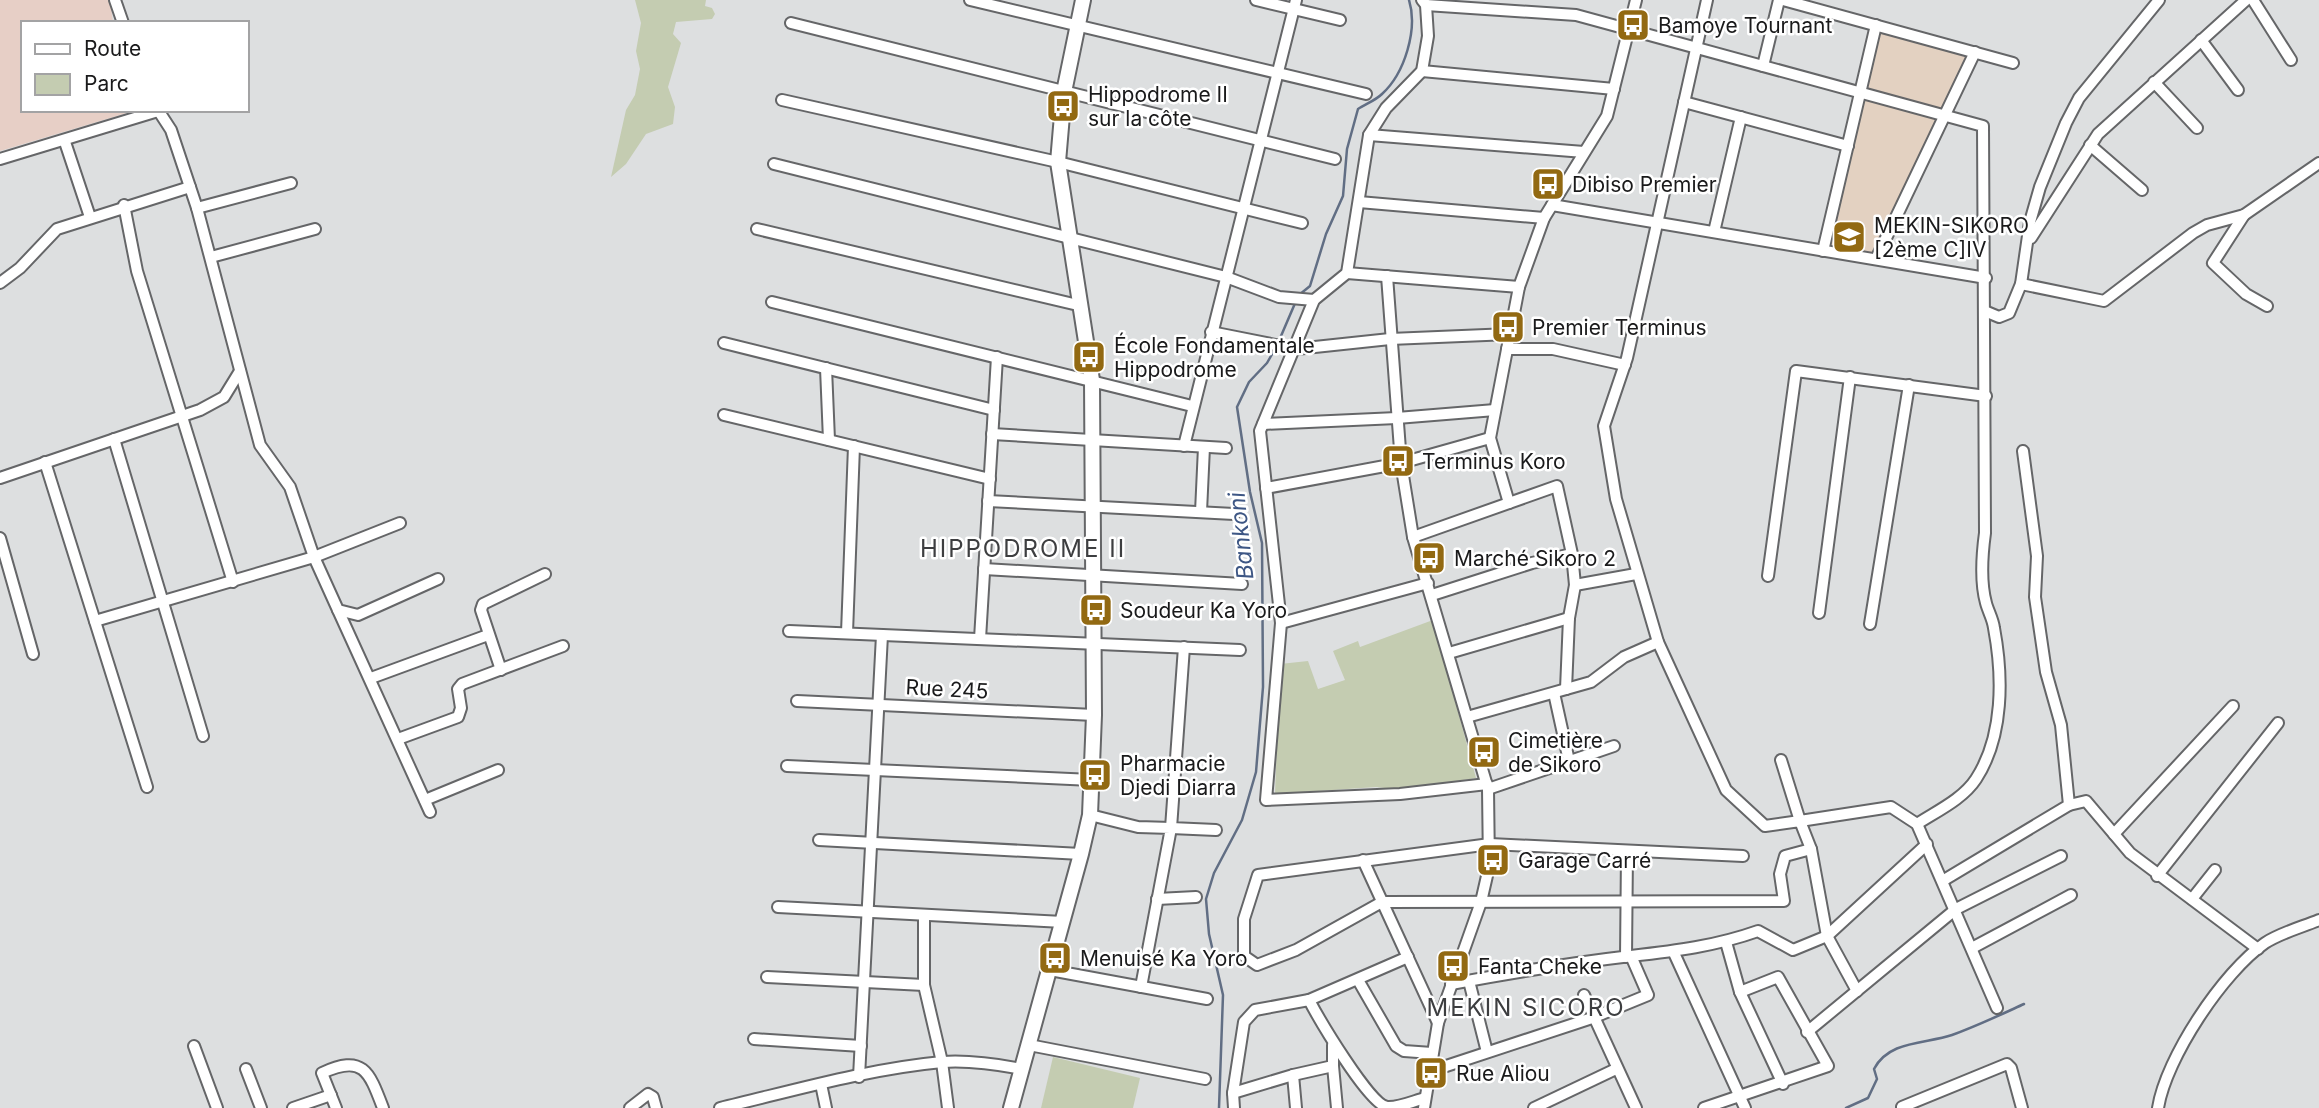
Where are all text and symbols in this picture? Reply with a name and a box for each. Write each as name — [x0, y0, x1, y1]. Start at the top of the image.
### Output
bus stop icon: Bamoye Tournant — [1614, 6, 1652, 44]
place label: Bamoye Tournant — [1658, 13, 1832, 38]
legend — [21, 21, 248, 112]
text: Route — [84, 36, 141, 61]
text: Parc — [84, 71, 129, 96]
place label: Hippodrome II sur la côte — [1088, 82, 1228, 131]
bus stop icon: Hippodrome II sur la côte — [1044, 87, 1082, 125]
bus stop icon: Dibiso Premier — [1529, 165, 1567, 203]
place label: Dibiso Premier — [1572, 172, 1717, 197]
place label: MEKIN-SIKORO [2ème C]IV — [1874, 213, 2029, 262]
school or university icon: MEKIN-SIKORO [2ème C]IV — [1830, 218, 1868, 256]
bus stop icon: Premier Terminus — [1489, 308, 1527, 346]
place label: Premier Terminus — [1532, 315, 1707, 340]
place label: École Fondamentale Hippodrome — [1114, 332, 1315, 382]
bus stop icon: École Fondamentale Hippodrome — [1070, 338, 1108, 376]
bus stop icon: Terminus Koro — [1379, 442, 1417, 480]
place label: Terminus Koro — [1422, 449, 1566, 474]
water label: Bankoni — [1222, 490, 1260, 581]
district label: HIPPODROME II — [920, 534, 1126, 563]
bus stop icon: Marché Sikoro 2 — [1410, 539, 1448, 577]
place label: Marché Sikoro 2 — [1454, 546, 1616, 571]
bus stop icon: Soudeur Ka Yoro — [1077, 591, 1115, 629]
place label: Soudeur Ka Yoro — [1120, 598, 1287, 623]
street label: Rue 245 — [905, 674, 989, 704]
place label: Cimetière de Sikoro — [1508, 728, 1603, 777]
bus stop icon: Cimetière de Sikoro — [1465, 733, 1503, 771]
place label: Pharmacie Djedi Diarra — [1120, 751, 1236, 800]
bus stop icon: Pharmacie Djedi Diarra — [1076, 756, 1114, 794]
bus stop icon: Garage Carré — [1474, 841, 1512, 879]
place label: Garage Carré — [1518, 848, 1651, 873]
bus stop icon: Menuisé Ka Yoro — [1036, 939, 1074, 977]
place label: Menuisé Ka Yoro — [1080, 946, 1248, 971]
bus stop icon: Fanta Cheke — [1434, 947, 1472, 985]
place label: Fanta Cheke — [1478, 954, 1602, 979]
district label: MEKIN SICORO — [1426, 993, 1626, 1022]
bus stop icon: Rue Aliou — [1412, 1054, 1450, 1092]
place label: Rue Aliou — [1456, 1061, 1550, 1086]

